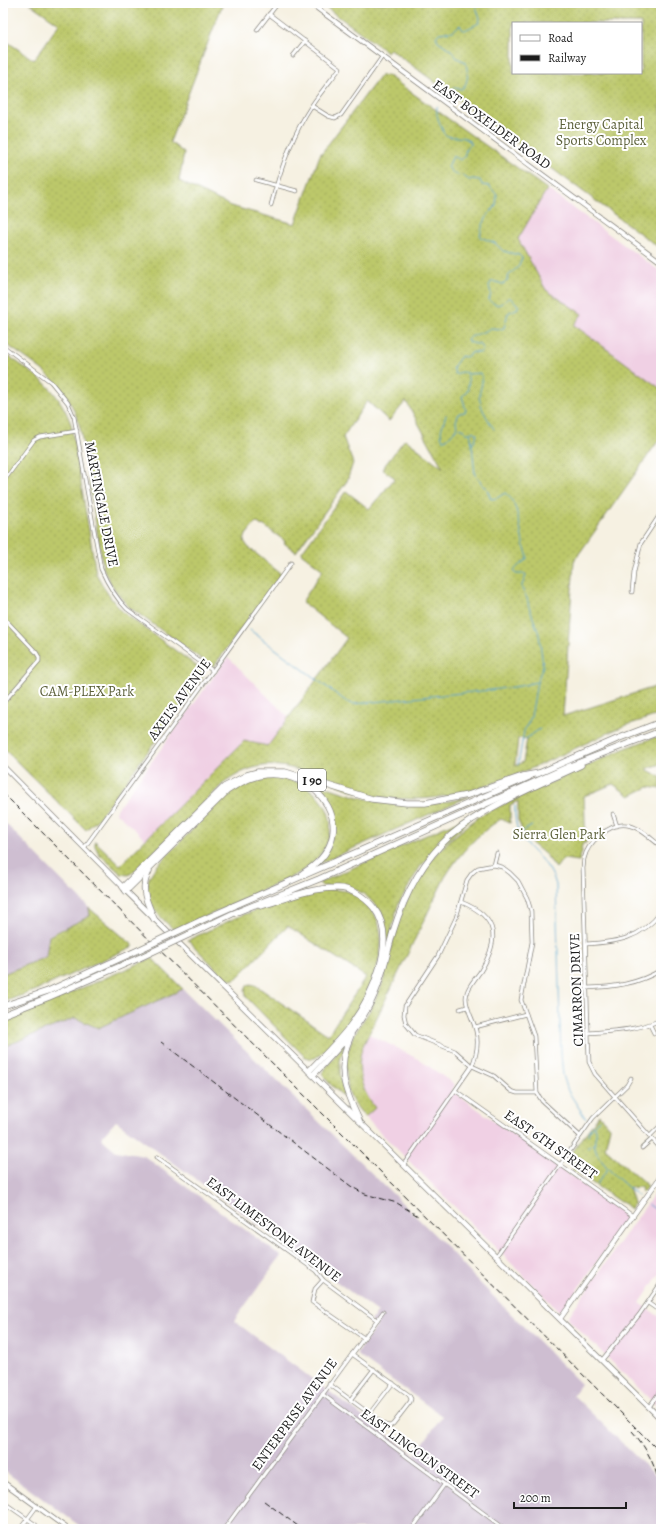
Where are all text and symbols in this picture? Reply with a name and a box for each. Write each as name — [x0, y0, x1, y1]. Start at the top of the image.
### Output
legend — [512, 22, 642, 74]
text: Road — [548, 30, 574, 46]
text: Railway — [548, 50, 587, 66]
street label: EAST BOXELDER ROAD — [429, 75, 555, 174]
park label: Energy Capital Sports Complex — [556, 115, 647, 150]
street label: MARTINGALE DRIVE — [80, 440, 123, 568]
street label: AXEL'S AVENUE — [143, 655, 215, 745]
park label: CAM-PLEX Park — [40, 682, 134, 701]
road number: I 90 — [298, 769, 326, 791]
park label: Sierra Glen Park — [513, 825, 606, 844]
street label: CIMARRON DRIVE — [565, 933, 588, 1047]
street label: EAST 6TH STREET — [500, 1105, 601, 1184]
street label: EAST LIMESTONE AVENUE — [202, 1172, 345, 1286]
street label: ENTERPRISE AVENUE — [247, 1354, 342, 1474]
street label: EAST LINCOLN STREET — [357, 1404, 483, 1503]
scale bar — [514, 1484, 626, 1510]
text: 200 m — [520, 1490, 551, 1506]

